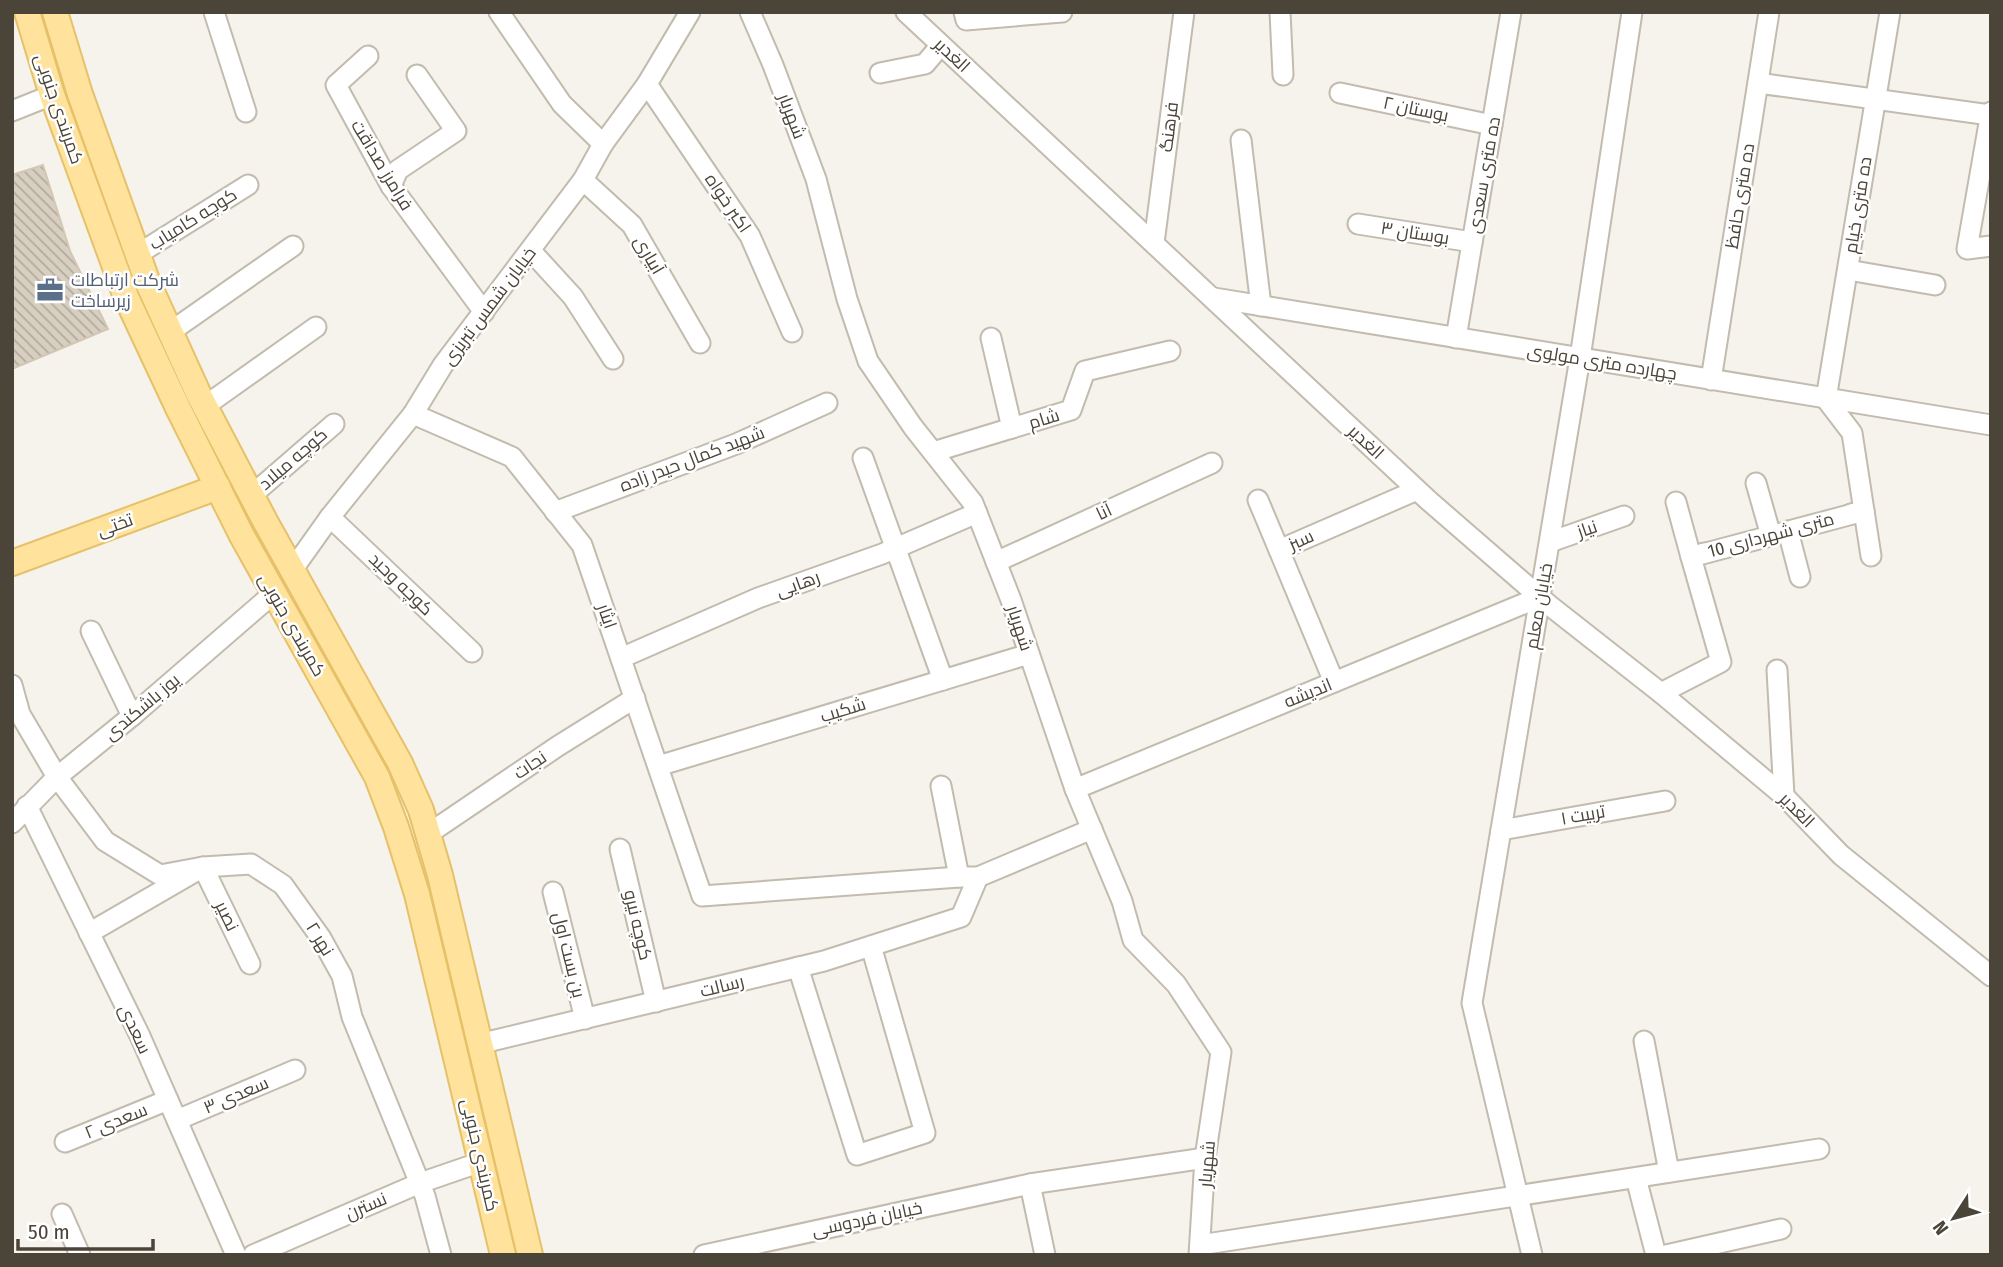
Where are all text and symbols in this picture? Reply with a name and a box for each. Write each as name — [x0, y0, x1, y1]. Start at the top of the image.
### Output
street label: الغدیر — [929, 32, 975, 77]
street label: کمربندی جنوبی — [30, 51, 88, 167]
street label: شهریار — [773, 89, 811, 142]
street label: بوستان ۲ — [1381, 91, 1451, 127]
street label: فرهنگ — [1155, 101, 1183, 153]
street label: ده متری سعدی — [1463, 115, 1505, 235]
street label: فرامرز صداقت — [346, 116, 418, 214]
street label: ده متری حافظ — [1721, 142, 1759, 250]
street label: ده متری خیام — [1839, 155, 1878, 255]
street label: اکبر خواه — [700, 169, 756, 237]
street label: کوچه کامیاب — [145, 183, 241, 255]
street label: بوستان ۳ — [1379, 217, 1451, 249]
street label: آبیاری — [629, 232, 669, 278]
street label: خیابان شمس تبریزی — [437, 242, 541, 370]
place label: شرکت ارتباطات زیرساخت — [71, 269, 179, 312]
office icon: شرکت ارتباطات زیرساخت — [35, 275, 65, 305]
street label: چهارده متری مولوی — [1525, 339, 1678, 386]
street label: شام — [1026, 404, 1063, 435]
street label: الغدیر — [1343, 419, 1389, 464]
street label: شهید کمال حیدر زاده — [616, 421, 768, 497]
street label: کوچه میلاد — [254, 423, 333, 496]
street label: آنا — [1093, 499, 1116, 525]
street label: تختی — [94, 508, 136, 542]
street label: 10 متری شهرداری — [1705, 508, 1837, 562]
street label: نیاز — [1573, 515, 1600, 543]
street label: سبز — [1284, 525, 1317, 556]
street label: کوچه وحید — [364, 548, 438, 621]
street label: خیابان معلم — [1521, 561, 1558, 651]
street label: رهایی — [773, 566, 823, 602]
street label: کمربندی جنوبی — [254, 570, 330, 680]
street label: ایثار — [592, 600, 621, 631]
street label: شهریار — [1002, 601, 1038, 654]
street label: یوز باشکندی — [100, 669, 184, 745]
street label: اندیشه — [1281, 673, 1335, 713]
street label: شکیب — [817, 693, 869, 727]
street label: نجات — [509, 746, 551, 784]
street label: الغدیر — [1774, 787, 1819, 832]
street label: تربیت ۱ — [1559, 800, 1607, 830]
street label: کوچه نیرو — [618, 888, 657, 963]
street label: نصیر — [210, 896, 244, 935]
street label: بن بست اول — [548, 910, 590, 1000]
street label: نهر ۲ — [301, 918, 339, 960]
street label: رسالت — [698, 970, 746, 1002]
street label: سعدی — [114, 1001, 156, 1057]
street label: سعدی ۳ — [200, 1071, 272, 1119]
street label: کمربندی جنوبی — [456, 1096, 504, 1214]
street label: سعدی ۲ — [81, 1098, 151, 1144]
street label: شهریار — [1194, 1140, 1220, 1189]
north arrow — [1919, 1183, 1989, 1253]
street label: نسترن — [342, 1187, 390, 1225]
street label: خیابان فردوسی — [810, 1197, 924, 1241]
scale bar — [18, 1208, 152, 1252]
text: N — [1928, 1216, 1953, 1239]
text: 50 m — [28, 1219, 70, 1245]

